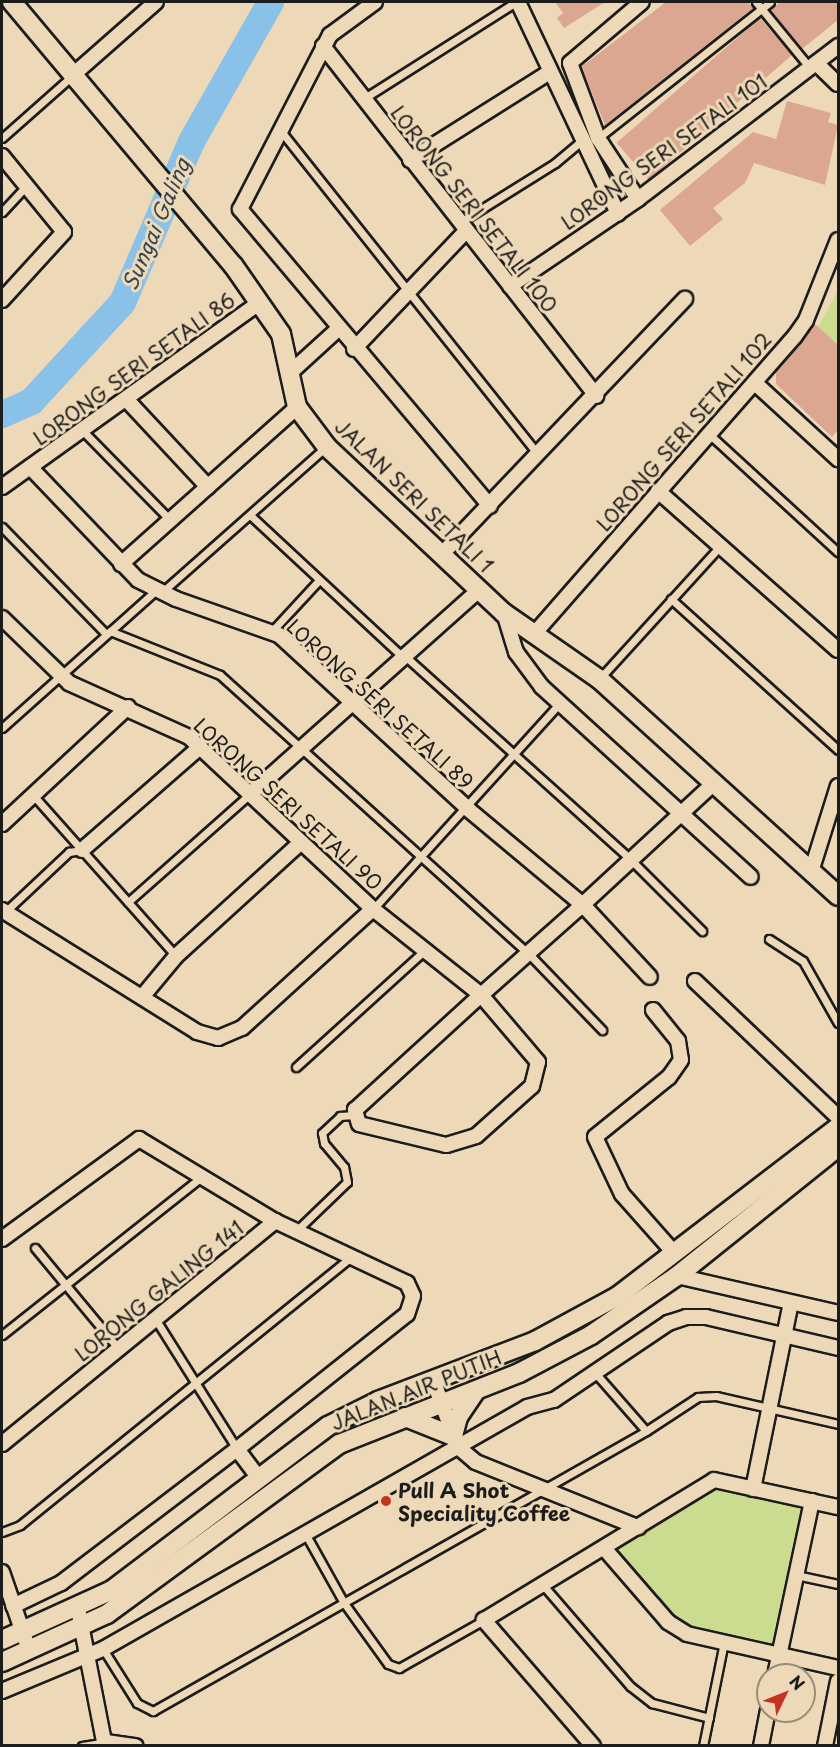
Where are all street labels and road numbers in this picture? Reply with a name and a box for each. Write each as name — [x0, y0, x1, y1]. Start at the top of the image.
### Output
street label: LORONG SERI SETALI 101 — [555, 68, 773, 236]
street label: LORONG SERI SETALI 100 — [385, 99, 563, 319]
street label: LORONG SERI SETALI 86 — [27, 287, 241, 451]
street label: LORONG SERI SETALI 102 — [590, 327, 778, 537]
street label: JALAN SERI SETALI 1 — [330, 414, 498, 578]
street label: LORONG SERI SETALI 89 — [281, 613, 479, 795]
street label: LORONG SERI SETALI 90 — [188, 712, 388, 896]
street label: LORONG GALING 141 — [69, 1215, 249, 1367]
street label: JALAN AIR PUTIH — [328, 1345, 504, 1435]

